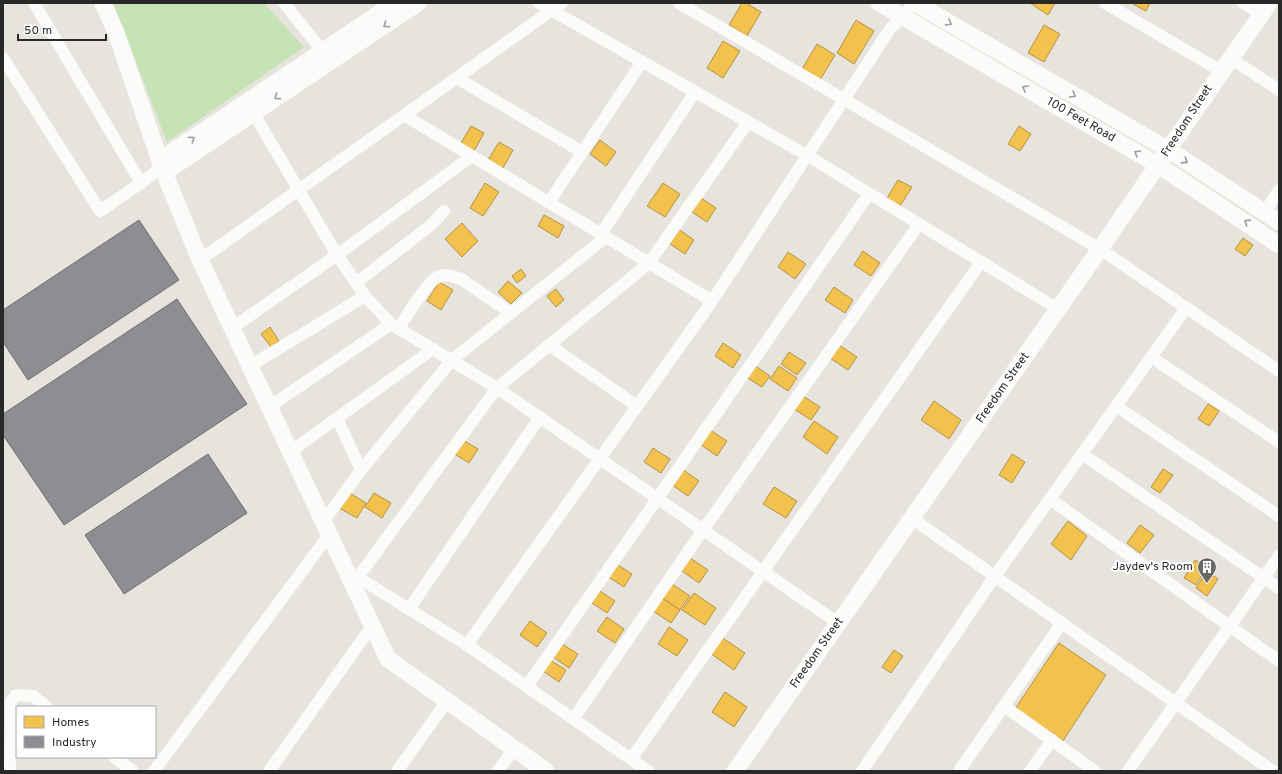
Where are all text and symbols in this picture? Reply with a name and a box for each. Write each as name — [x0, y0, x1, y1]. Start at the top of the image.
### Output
scale bar — [18, 16, 106, 42]
one-way arrow — [945, 18, 952, 25]
one-way arrow — [383, 20, 390, 27]
text: 50 m — [24, 23, 52, 39]
street label: Freedom Street — [1158, 82, 1216, 160]
one-way arrow — [1022, 85, 1029, 92]
one-way arrow — [1069, 90, 1076, 97]
one-way arrow — [275, 92, 282, 99]
street label: 100 Feet Road — [1044, 94, 1118, 146]
one-way arrow — [188, 136, 195, 143]
one-way arrow — [1134, 150, 1141, 157]
one-way arrow — [1181, 156, 1188, 163]
one-way arrow — [1244, 219, 1251, 227]
street label: Freedom Street — [973, 349, 1033, 427]
building icon: Jaydev's Room — [1196, 556, 1218, 584]
place label: Jaydev's Room — [1112, 559, 1193, 575]
street label: Freedom Street — [787, 614, 847, 692]
legend — [16, 706, 156, 758]
text: Homes — [52, 715, 89, 731]
text: Industry — [52, 735, 97, 751]

